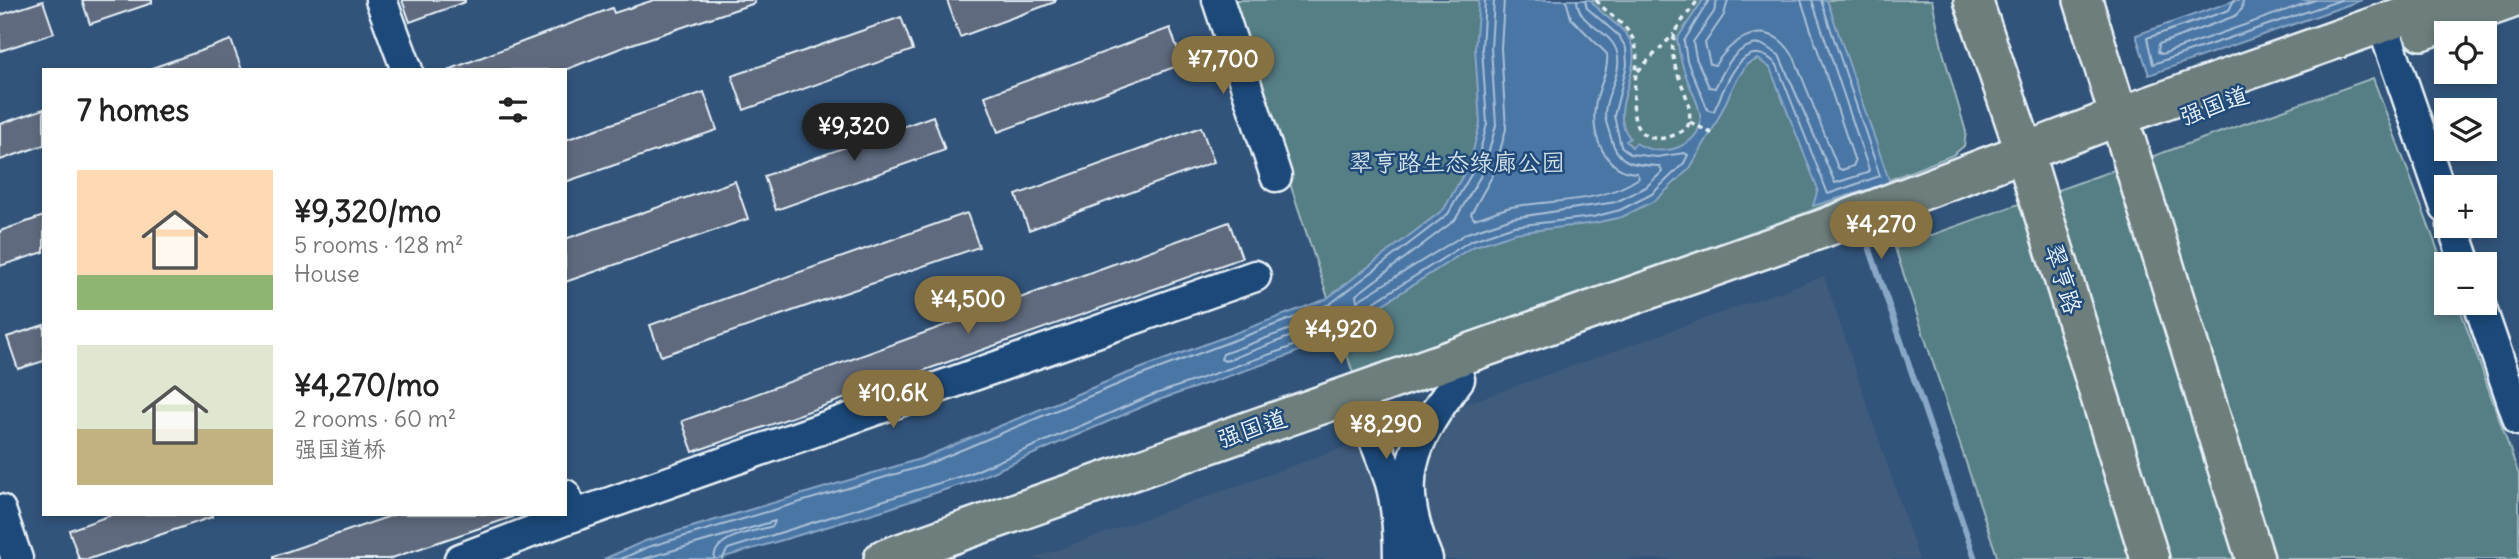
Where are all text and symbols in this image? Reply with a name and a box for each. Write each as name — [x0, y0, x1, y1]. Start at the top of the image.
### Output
map controls — [2434, 21, 2497, 315]
button: locate — [2434, 21, 2497, 84]
pin: ¥7,700 — [1166, 36, 1280, 96]
text: ¥7,700 — [1187, 44, 1259, 73]
street label: 强国道 — [2175, 79, 2253, 131]
text: 7 homes — [77, 91, 189, 129]
icon: filters — [494, 91, 532, 129]
button: layers — [2434, 98, 2497, 161]
pin: ¥9,320 — [797, 104, 911, 163]
text: ¥9,320 — [818, 111, 890, 140]
park label: 翠亨路生态绿廊公园 — [1349, 147, 1565, 177]
button: + — [2434, 175, 2497, 238]
text: ¥9,320/mo — [294, 192, 441, 230]
icon: home — [133, 198, 217, 282]
pin: ¥4,270 — [1824, 202, 1938, 261]
text: ¥4,270 — [1846, 209, 1916, 238]
text: 5 rooms · 128 m² — [294, 230, 464, 259]
street label: 翠亨路 — [2039, 240, 2089, 318]
button: − — [2434, 252, 2497, 315]
text: House — [294, 259, 360, 288]
pin: ¥4,500 — [911, 276, 1025, 336]
text: ¥4,500 — [930, 284, 1006, 313]
pin: ¥4,920 — [1284, 306, 1398, 366]
text: ¥4,920 — [1305, 314, 1377, 343]
text: ¥4,270/mo — [294, 366, 439, 404]
pin: ¥10.6K — [836, 370, 950, 430]
icon: home — [133, 373, 217, 457]
text: ¥10.6K — [858, 378, 928, 407]
street label: 强国道 — [1213, 402, 1291, 454]
pin: ¥8,290 — [1329, 402, 1443, 461]
text: 2 rooms · 60 m² — [294, 404, 456, 433]
text: ¥8,290 — [1350, 409, 1422, 438]
text: 强国道桥 — [294, 434, 386, 463]

